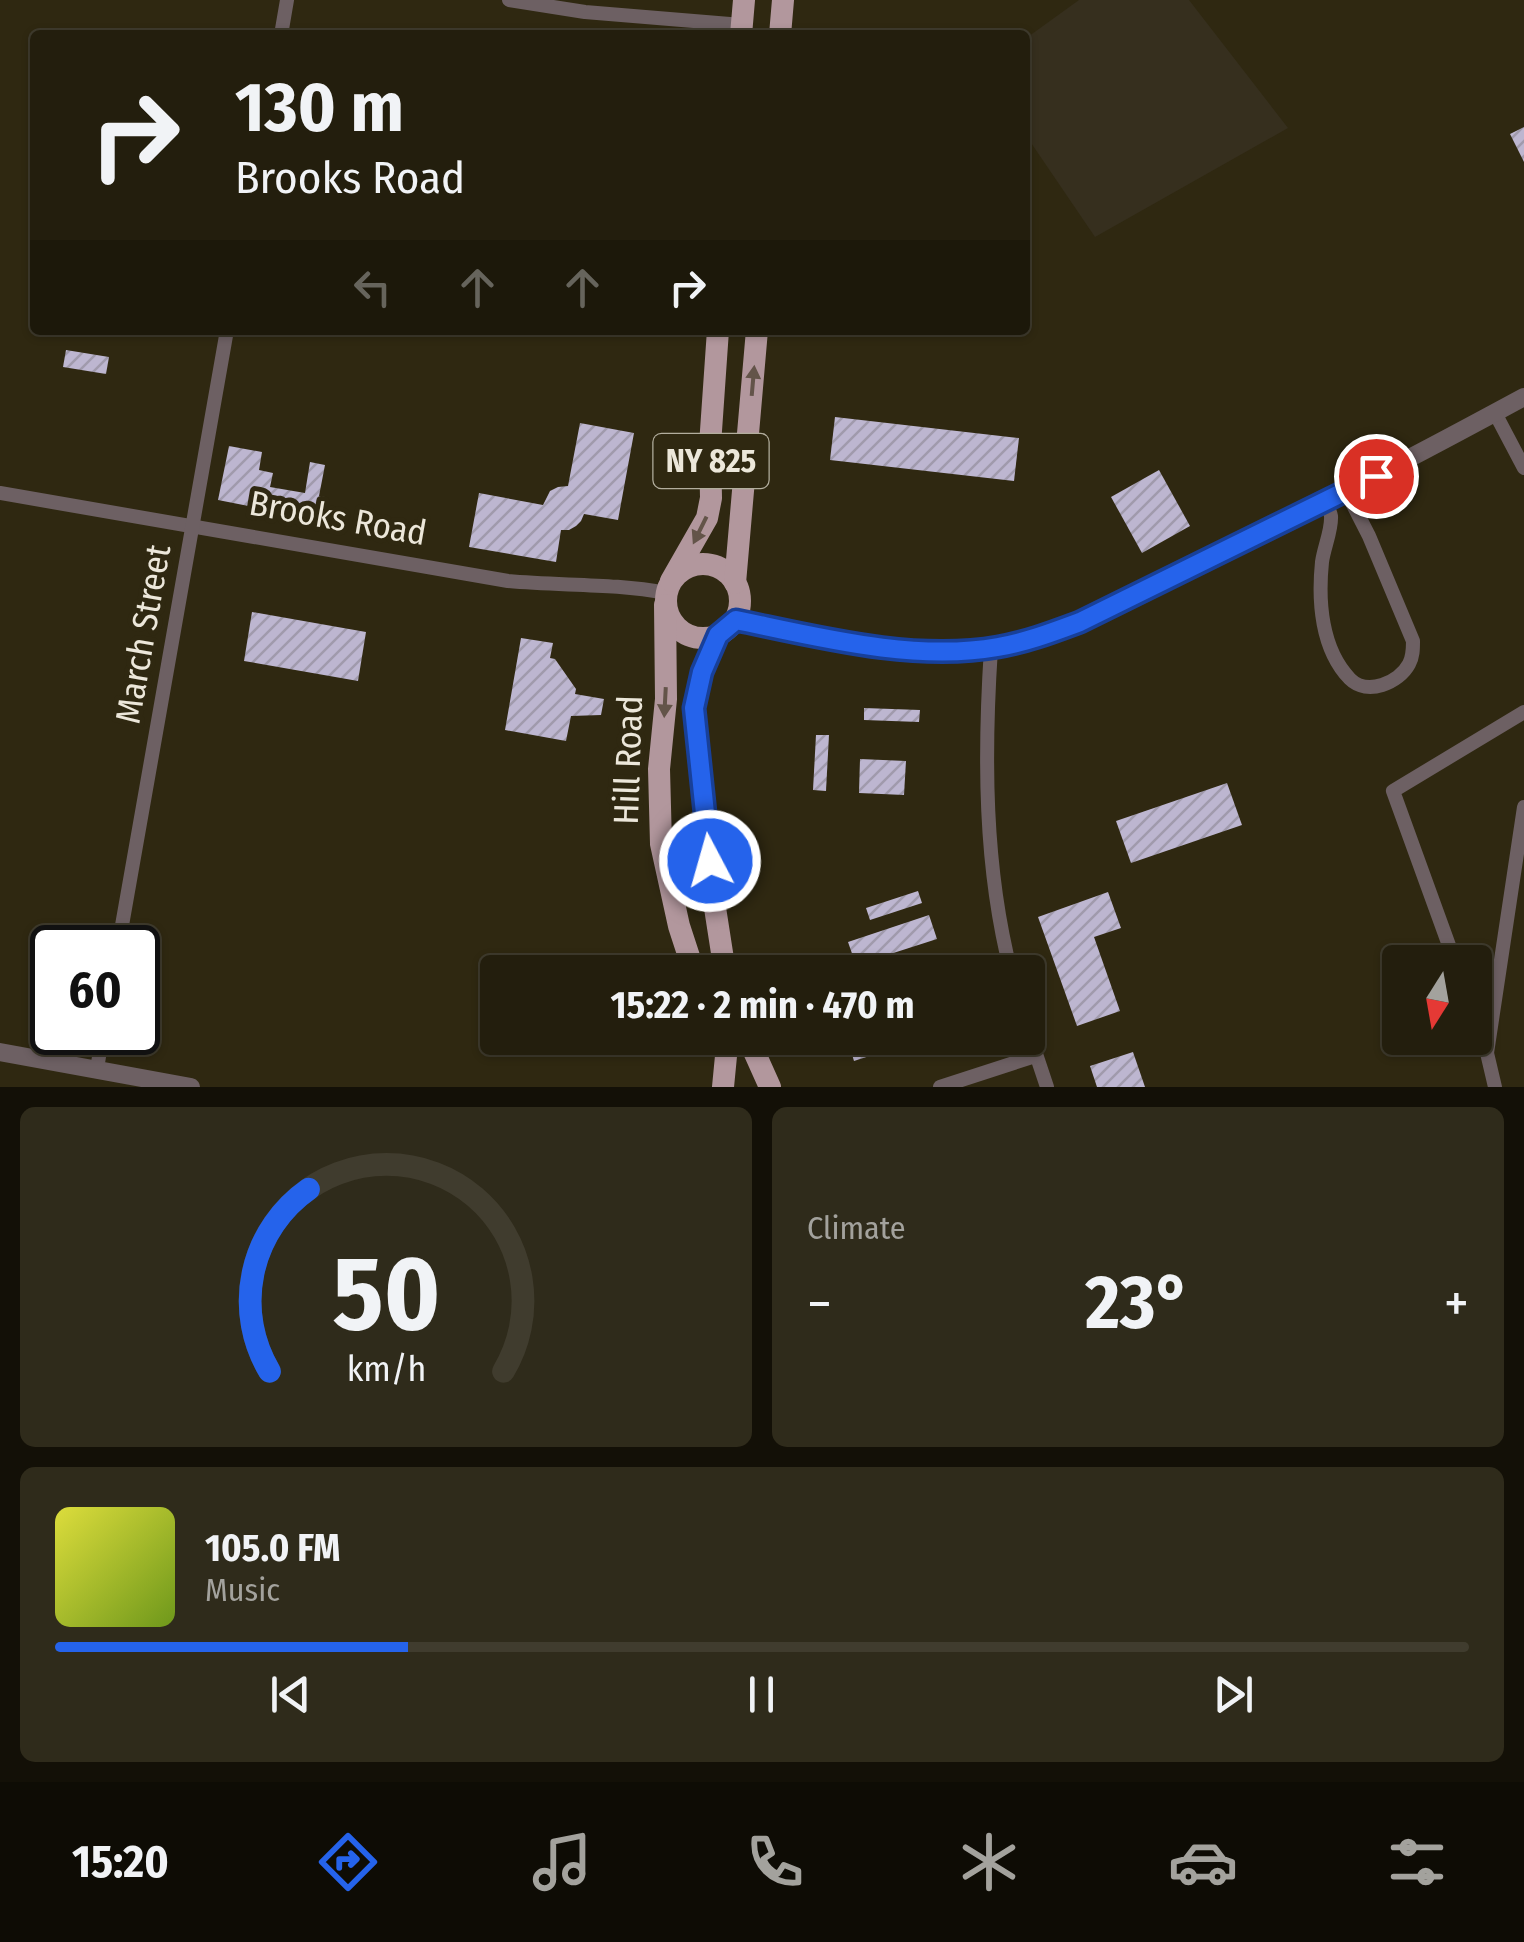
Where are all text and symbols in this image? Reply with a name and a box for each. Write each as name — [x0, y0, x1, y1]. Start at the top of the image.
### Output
text: 130 m — [235, 66, 404, 150]
icon: right — [70, 70, 200, 200]
text: Brooks Road — [235, 151, 465, 205]
icon: left — [345, 260, 400, 315]
icon: ahead — [450, 260, 505, 315]
icon: ahead — [555, 260, 610, 315]
icon: right — [660, 260, 715, 315]
one-way arrow — [745, 364, 761, 396]
road number: NY 825 — [654, 434, 768, 488]
pin — [1334, 434, 1419, 519]
icon: arrive — [1349, 449, 1404, 504]
street label: Brooks Road — [246, 482, 430, 554]
one-way arrow — [692, 515, 709, 544]
street label: March Street — [107, 541, 179, 727]
one-way arrow — [657, 687, 673, 719]
street label: Hill Road — [605, 695, 651, 825]
position arrow — [658, 809, 762, 913]
speed limit sign: 60 — [30, 925, 160, 1055]
north arrow — [1382, 945, 1492, 1055]
map controls — [1382, 945, 1492, 1055]
text: 15:22 · 2 min · 470 m — [610, 982, 915, 1028]
text: Climate — [807, 1209, 906, 1247]
text: 50 — [332, 1232, 440, 1357]
text: 23° — [1085, 1258, 1191, 1348]
text: − — [807, 1271, 832, 1337]
text: + — [1444, 1271, 1469, 1337]
text: km/h — [346, 1348, 426, 1390]
text: 105.0 FM — [205, 1525, 340, 1571]
text: Music — [205, 1571, 280, 1609]
icon: previous — [263, 1667, 318, 1722]
icon: pause — [734, 1667, 789, 1722]
icon: next — [1206, 1667, 1261, 1722]
icon: directions — [313, 1827, 383, 1897]
icon: music — [527, 1827, 597, 1897]
icon: phone — [740, 1827, 810, 1897]
icon: climate — [954, 1827, 1024, 1897]
icon: car — [1168, 1827, 1238, 1897]
icon: filters — [1382, 1827, 1452, 1897]
text: 15:20 — [72, 1835, 169, 1889]

